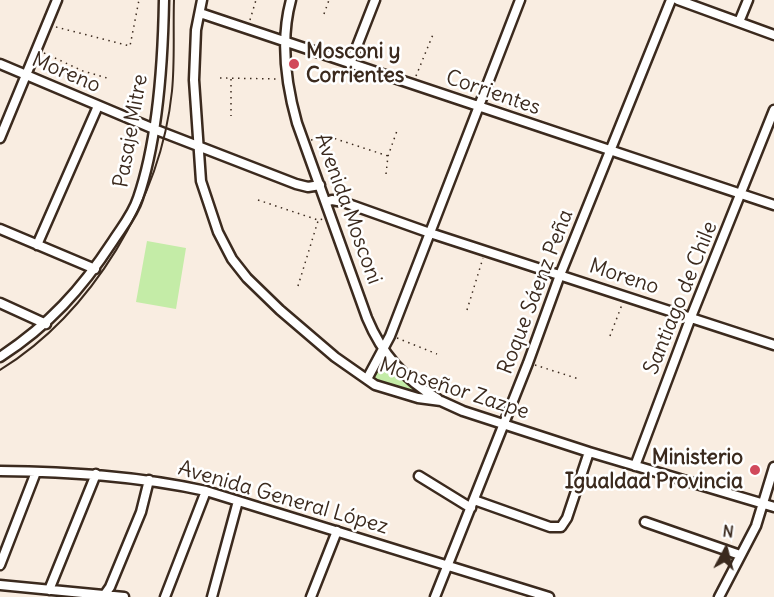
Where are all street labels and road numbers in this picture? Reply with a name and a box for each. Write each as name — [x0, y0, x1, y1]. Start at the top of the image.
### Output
street label: Moreno — [28, 47, 104, 99]
street label: Corrientes — [442, 65, 544, 121]
street label: Pasaje Mitre — [109, 72, 153, 190]
street label: Avenida Mosconi — [309, 130, 387, 288]
street label: Roque Sáenz Peña — [493, 206, 579, 378]
street label: Santiago de Chile — [639, 218, 723, 378]
street label: Moreno — [586, 254, 662, 300]
street label: Monseñor Zazpe — [376, 353, 532, 425]
street label: Avenida General López — [175, 456, 391, 540]

